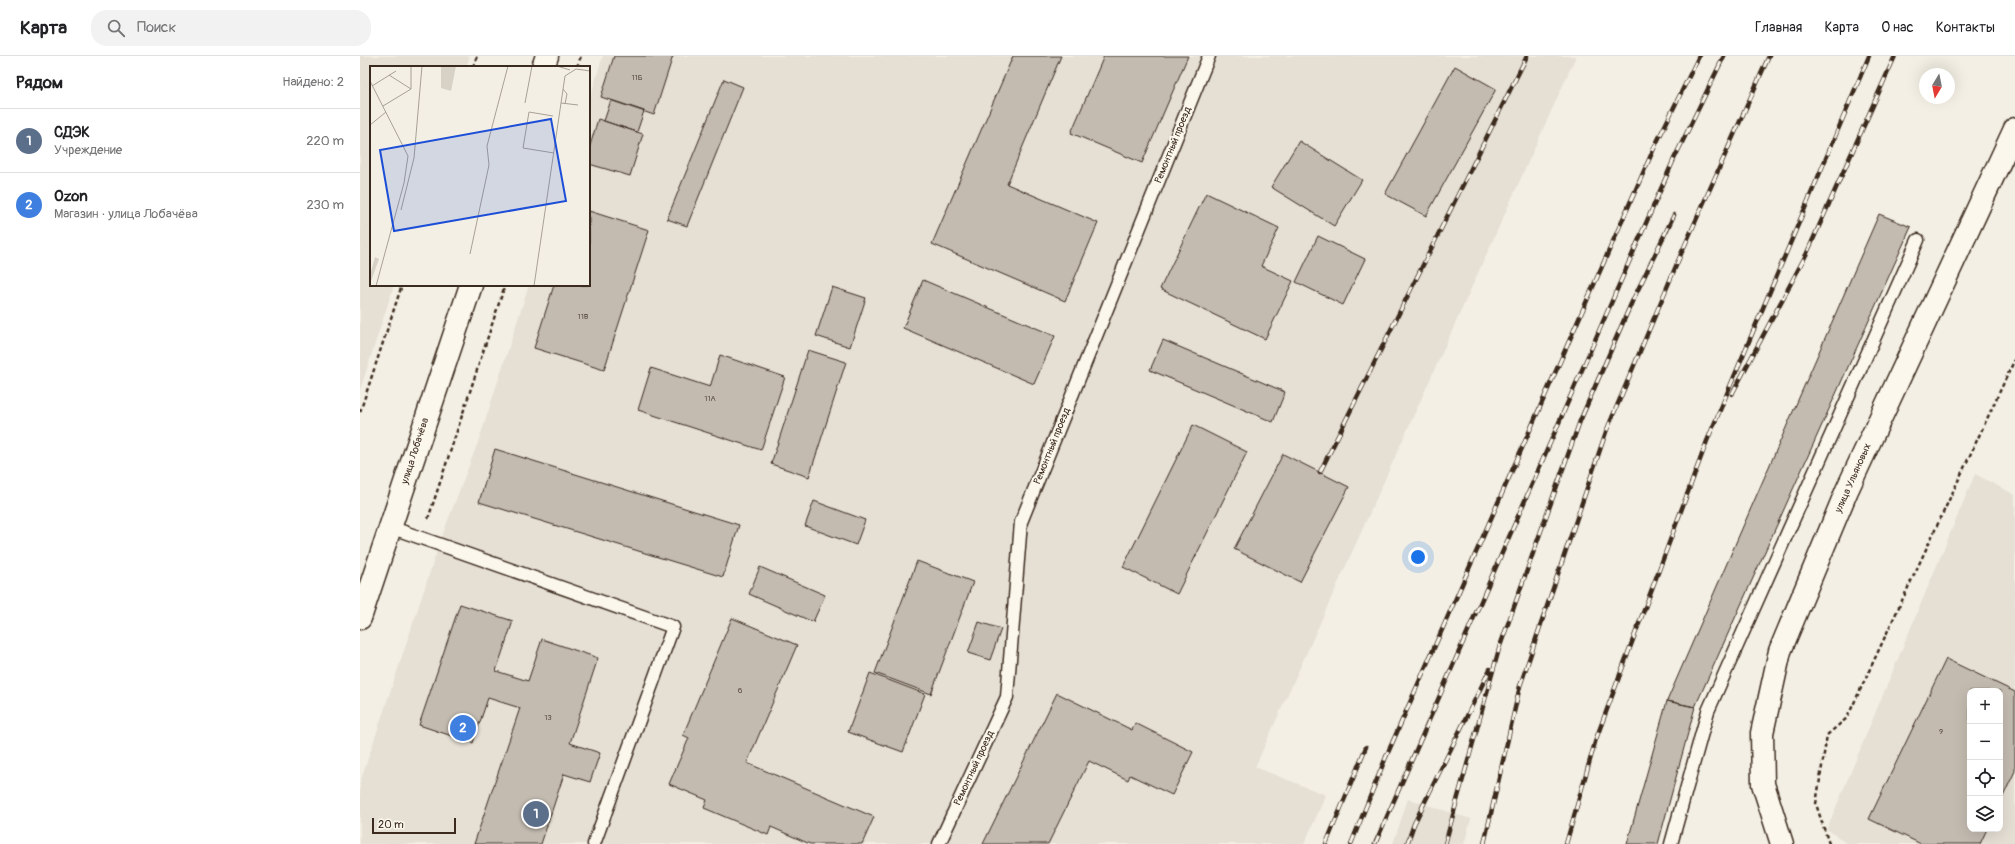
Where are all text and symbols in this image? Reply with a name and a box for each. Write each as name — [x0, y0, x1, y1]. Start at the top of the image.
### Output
search box — [91, 10, 371, 46]
text: Карта — [20, 16, 67, 40]
icon: search — [105, 17, 127, 39]
text: Поиск — [137, 18, 176, 37]
text: Главная — [1755, 19, 1802, 36]
text: Карта — [1824, 19, 1859, 36]
text: О нас — [1881, 19, 1914, 36]
text: Контакты — [1936, 19, 1995, 36]
inset map — [370, 66, 590, 286]
north arrow — [1919, 68, 1955, 104]
text: Рядом — [16, 72, 63, 93]
house number: 11Б — [631, 73, 643, 82]
text: Найдено: 2 — [282, 74, 344, 90]
street label: Ремонтный проезд — [1152, 105, 1194, 185]
text: СДЭК — [54, 123, 90, 142]
text: 1 — [26, 133, 32, 149]
text: 220 m — [306, 133, 344, 149]
text: Учреждение — [54, 142, 122, 158]
text: Ozon — [54, 187, 88, 206]
text: 2 — [25, 197, 33, 213]
text: 230 m — [307, 197, 344, 213]
text: Магазин · улица Лобачёва — [54, 206, 198, 222]
house number: 11В — [578, 312, 589, 321]
house number: 11А — [704, 394, 716, 403]
street label: Ремонтный проезд — [1031, 406, 1073, 486]
street label: улица Лобачёва — [398, 416, 431, 487]
street label: улица Ульяновых — [1832, 442, 1874, 515]
your location — [1408, 547, 1428, 567]
house number: 6 — [738, 686, 743, 695]
map controls — [1967, 688, 2003, 832]
button: + — [1967, 688, 2003, 724]
pin: 2 — [450, 713, 476, 743]
house number: 13 — [544, 713, 552, 722]
button: − — [1967, 724, 2003, 760]
house number: 9 — [1939, 727, 1943, 736]
street label: Ремонтный проезд — [951, 729, 997, 807]
button: locate — [1967, 760, 2003, 796]
button: layers — [1967, 796, 2003, 832]
pin: 1 — [523, 799, 549, 829]
scale bar — [372, 816, 456, 835]
text: 20 m — [378, 818, 404, 831]

